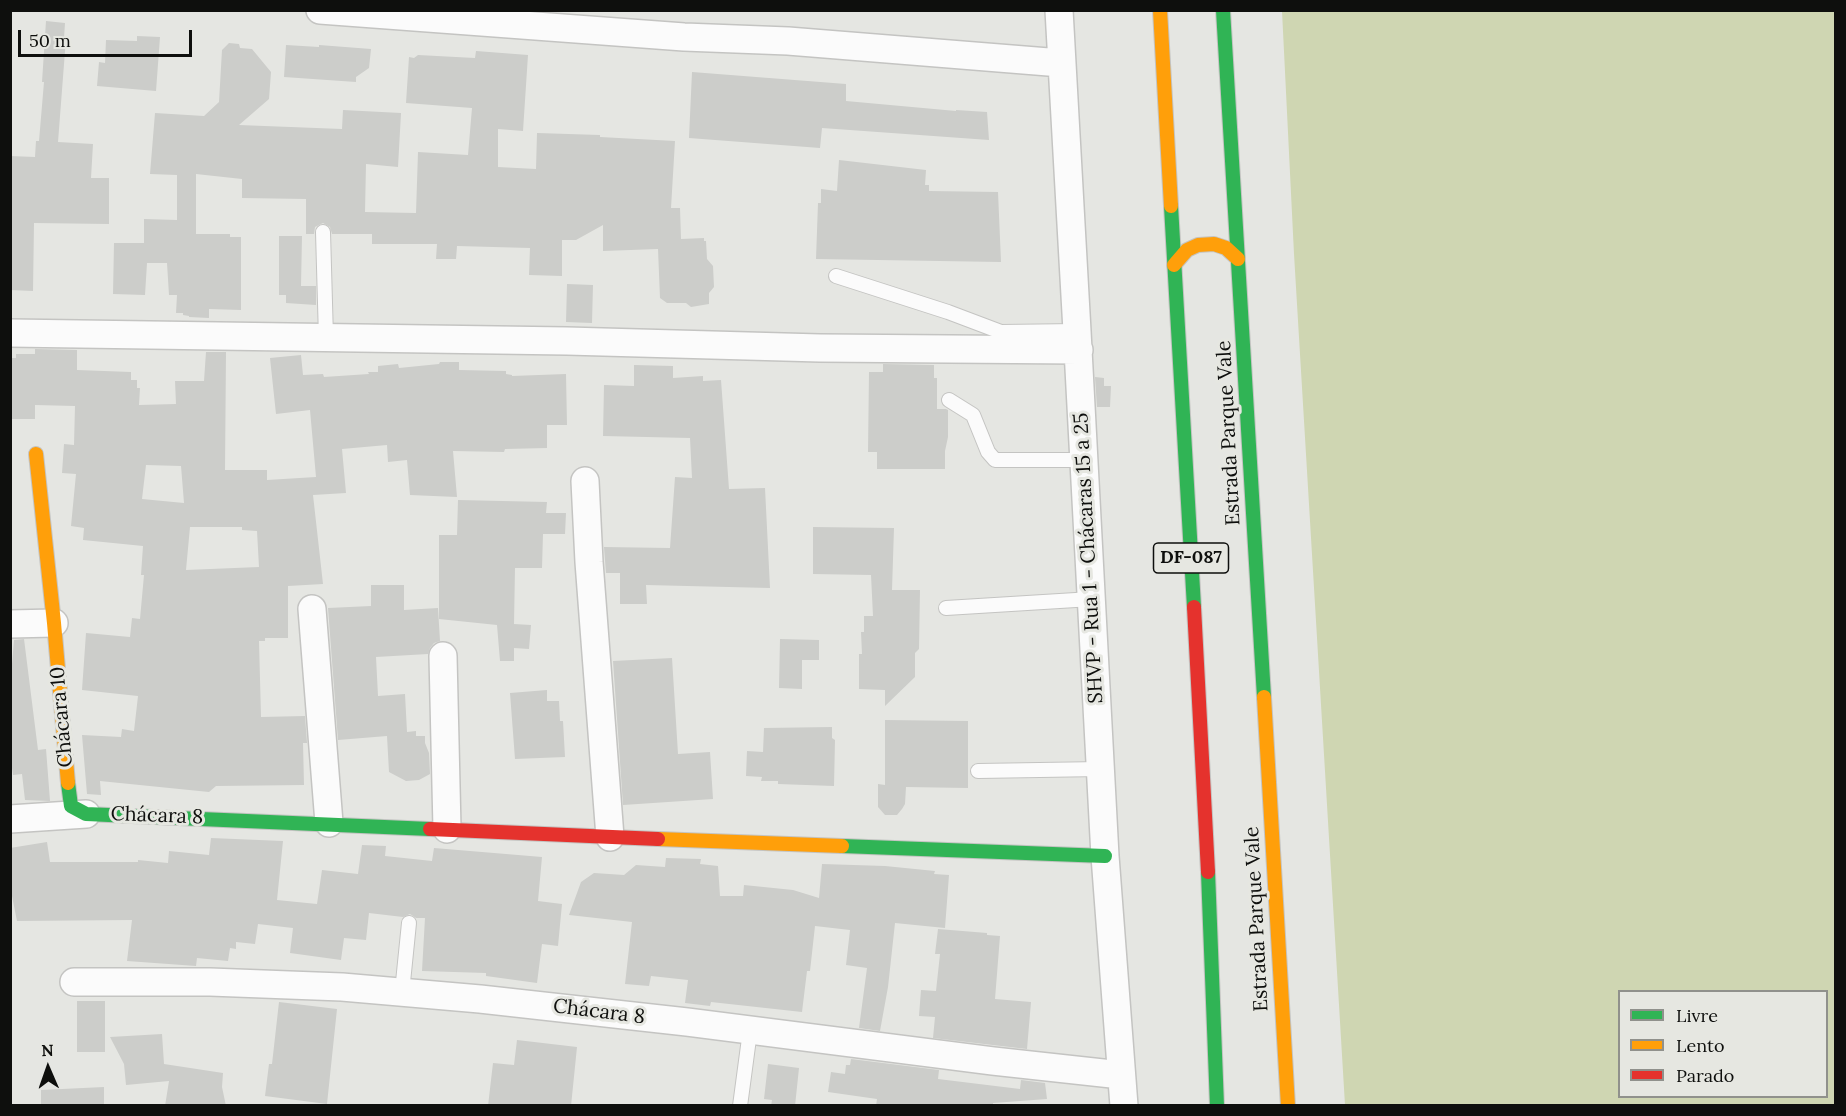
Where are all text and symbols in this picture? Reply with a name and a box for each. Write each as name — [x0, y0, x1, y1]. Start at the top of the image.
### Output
scale bar — [21, 18, 195, 56]
text: 50 m — [29, 29, 71, 52]
street label: Estrada Parque Vale — [1212, 340, 1246, 526]
street label: SHVP - Rua 1 - Chácaras 15 a 25 — [1069, 412, 1109, 704]
road number: DF-087 — [1154, 543, 1228, 573]
street label: Chácara 10 — [46, 666, 78, 768]
street label: Chácara 8 — [110, 802, 204, 830]
street label: Estrada Parque Vale — [1240, 826, 1274, 1012]
legend — [1618, 990, 1828, 1098]
street label: Chácara 8 — [552, 994, 646, 1030]
text: Livre — [1676, 1004, 1718, 1027]
text: Lento — [1676, 1034, 1724, 1057]
north arrow — [18, 1038, 78, 1098]
text: N — [41, 1040, 54, 1060]
text: Parado — [1676, 1064, 1734, 1087]

